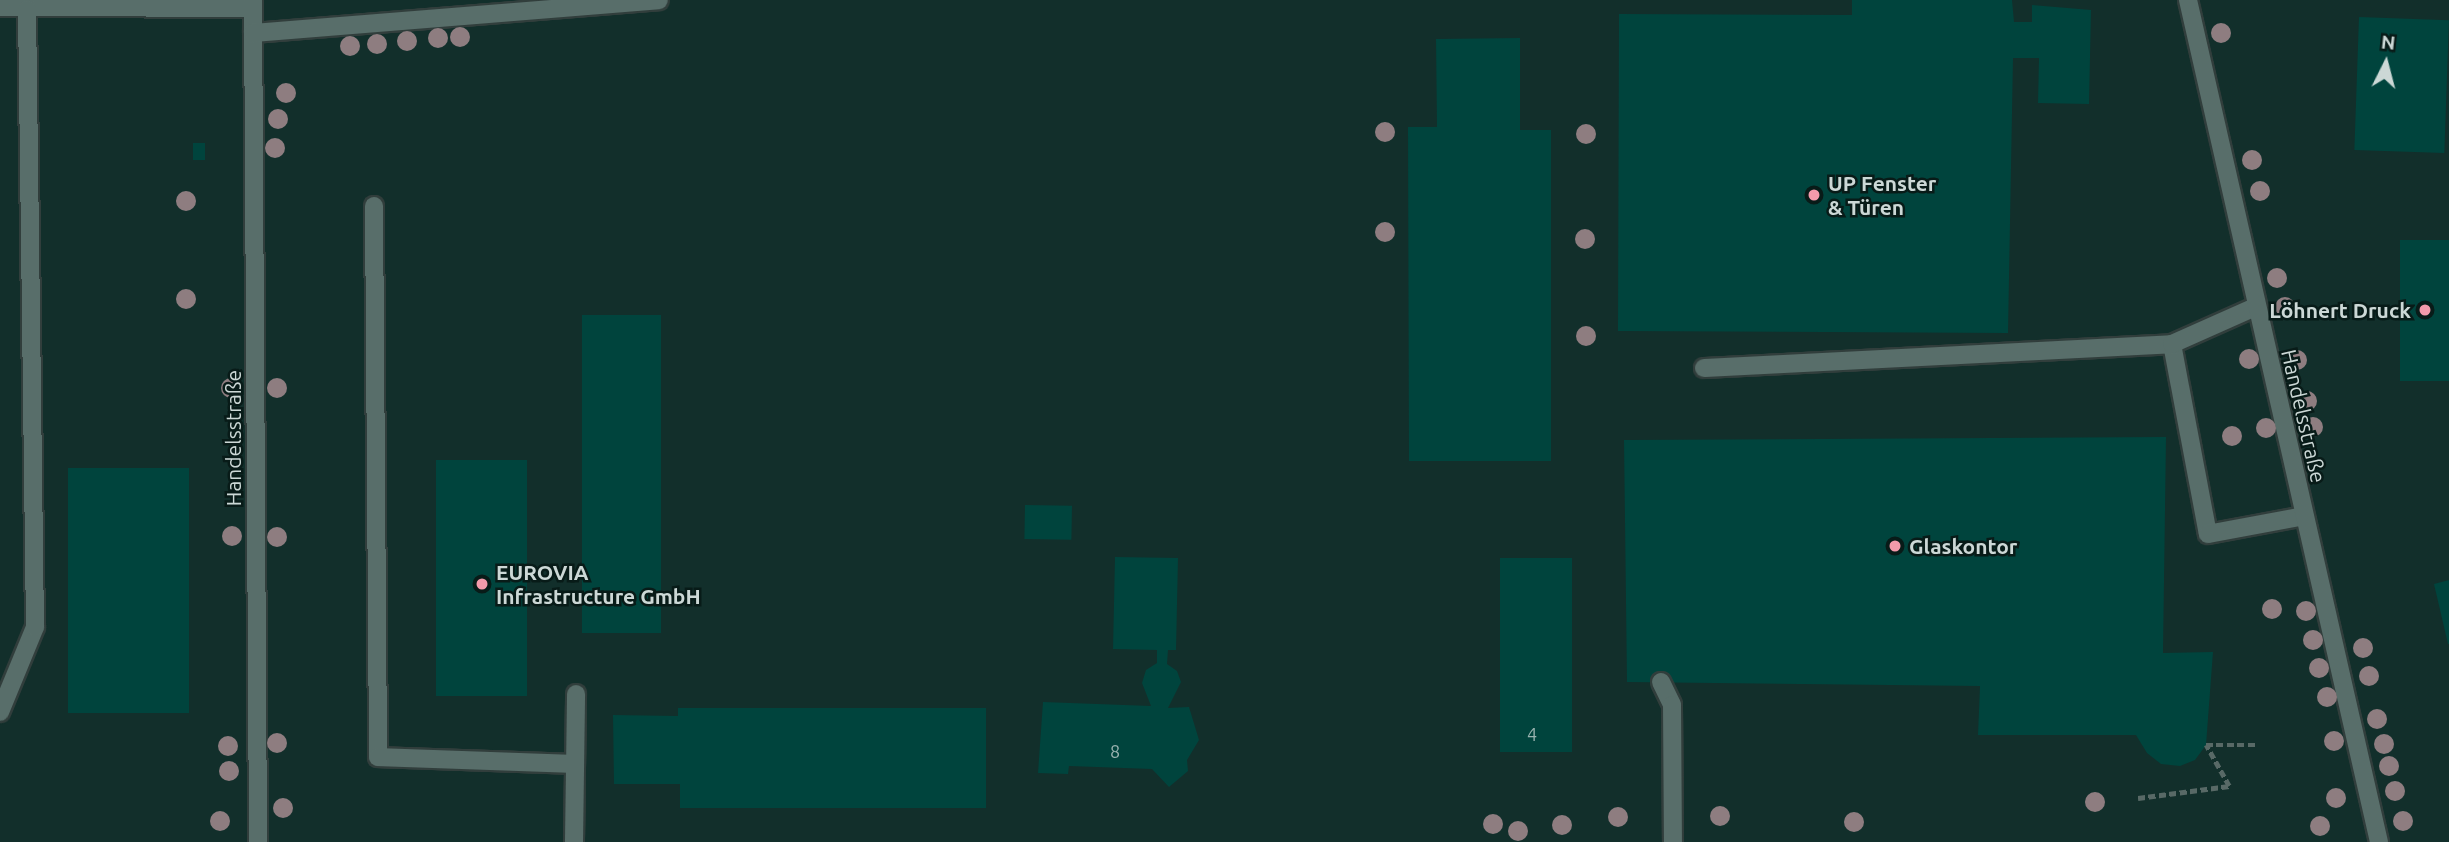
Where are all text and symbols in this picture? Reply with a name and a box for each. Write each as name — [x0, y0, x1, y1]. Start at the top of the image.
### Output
north arrow — [2351, 28, 2421, 98]
text: N — [2380, 30, 2396, 54]
place label: UP Fenster & Türen — [1828, 170, 1936, 220]
marker: UP Fenster & Türen — [1806, 187, 1822, 203]
place label: Löhnert Druck — [2269, 297, 2411, 323]
marker: Löhnert Druck — [2417, 302, 2433, 318]
street label: Handelsstraße — [2276, 347, 2332, 485]
street label: Handelsstraße — [220, 370, 246, 506]
place label: Glaskontor — [1909, 533, 2017, 559]
marker: Glaskontor — [1887, 538, 1903, 554]
place label: EUROVIA Infrastructure GmbH — [496, 559, 701, 609]
marker: EUROVIA Infrastructure GmbH — [474, 576, 490, 592]
house number: 4 — [1527, 723, 1537, 745]
house number: 8 — [1110, 740, 1120, 762]

